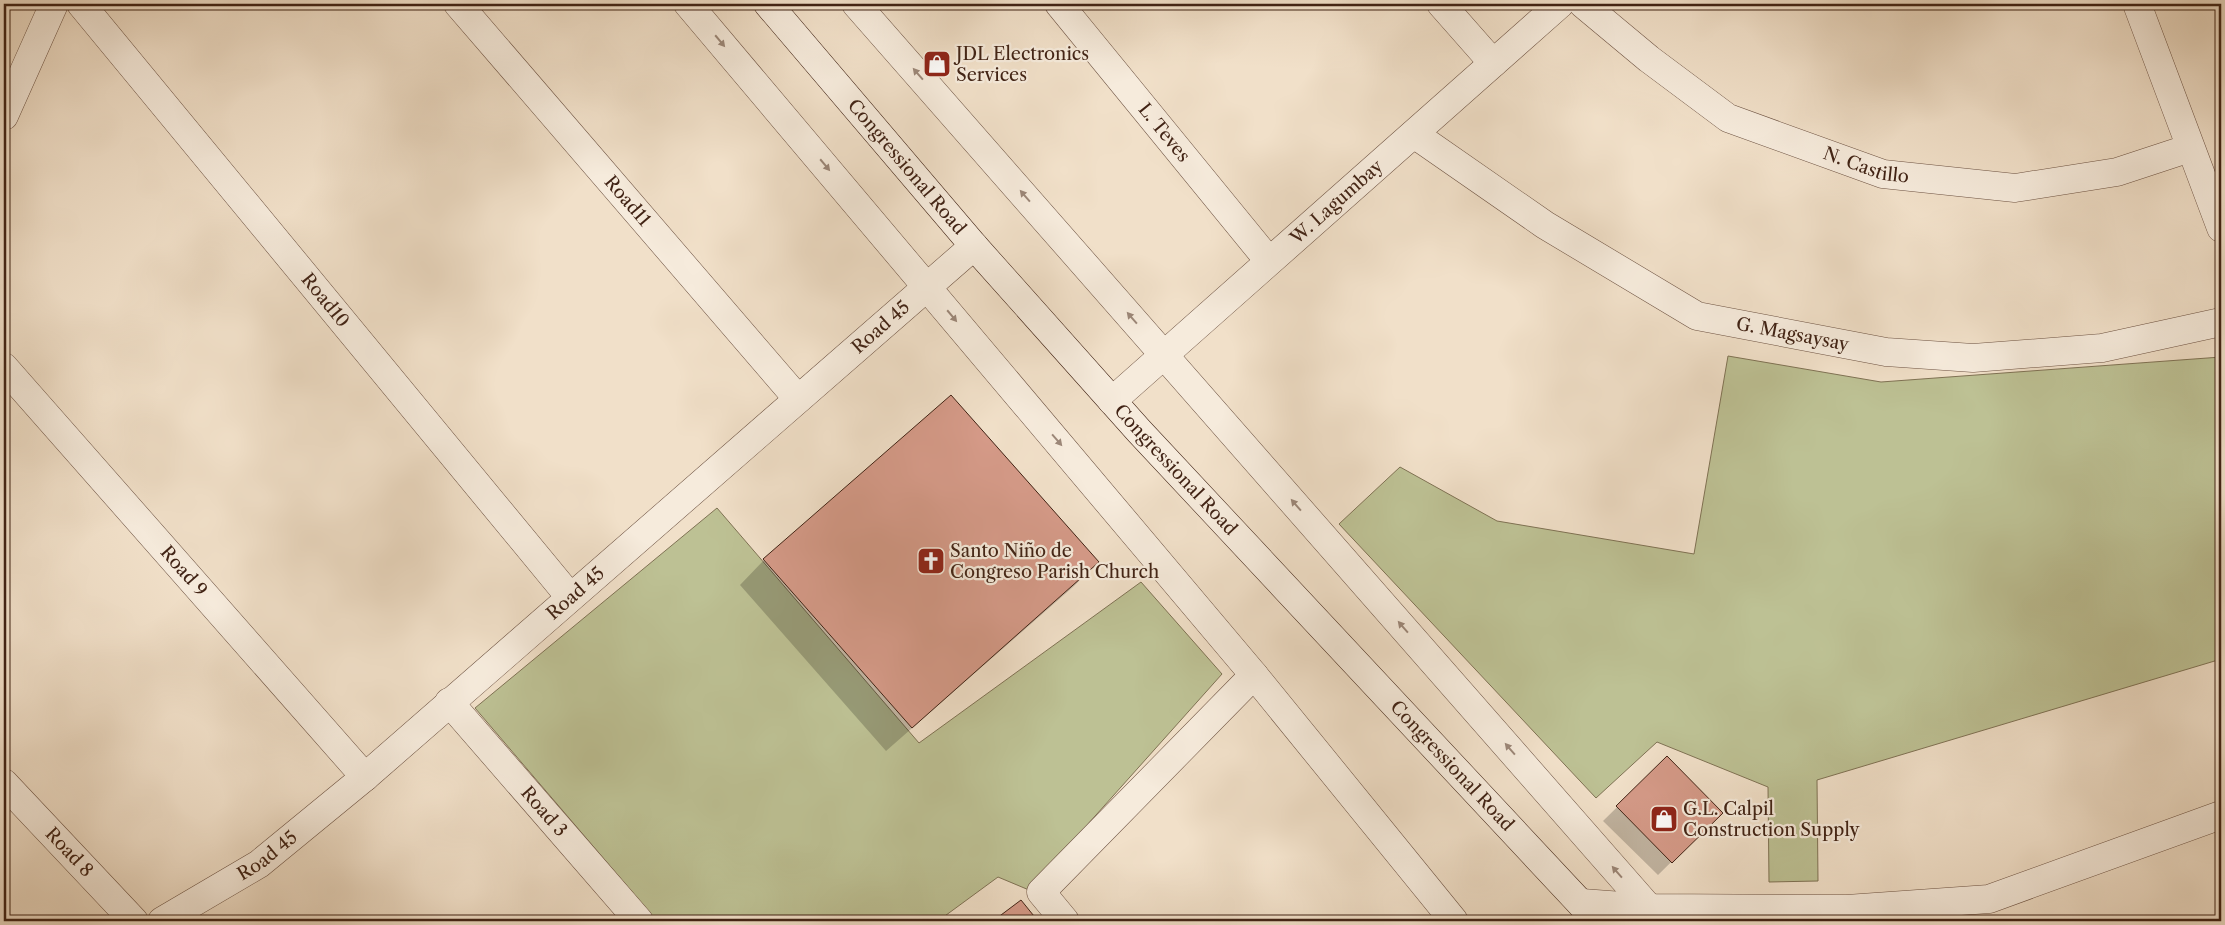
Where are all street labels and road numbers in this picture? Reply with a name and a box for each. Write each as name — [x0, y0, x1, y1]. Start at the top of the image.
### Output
street label: Congressional Road — [843, 95, 970, 239]
street label: L. Teves — [1134, 99, 1195, 166]
street label: N. Castillo — [1820, 142, 1910, 188]
street label: W. Lagumbay — [1285, 155, 1388, 250]
street label: Road11 — [600, 171, 656, 231]
street label: Road10 — [297, 269, 354, 332]
street label: Road 45 — [847, 296, 914, 358]
street label: G. Magsaysay — [1734, 313, 1852, 356]
street label: Congressional Road — [1109, 400, 1242, 540]
street label: Road 9 — [156, 541, 212, 601]
street label: Road 45 — [542, 562, 609, 625]
street label: Congressional Road — [1386, 696, 1518, 836]
street label: Road 3 — [516, 782, 572, 841]
street label: Road 8 — [41, 823, 98, 882]
street label: Road 45 — [233, 826, 302, 885]

